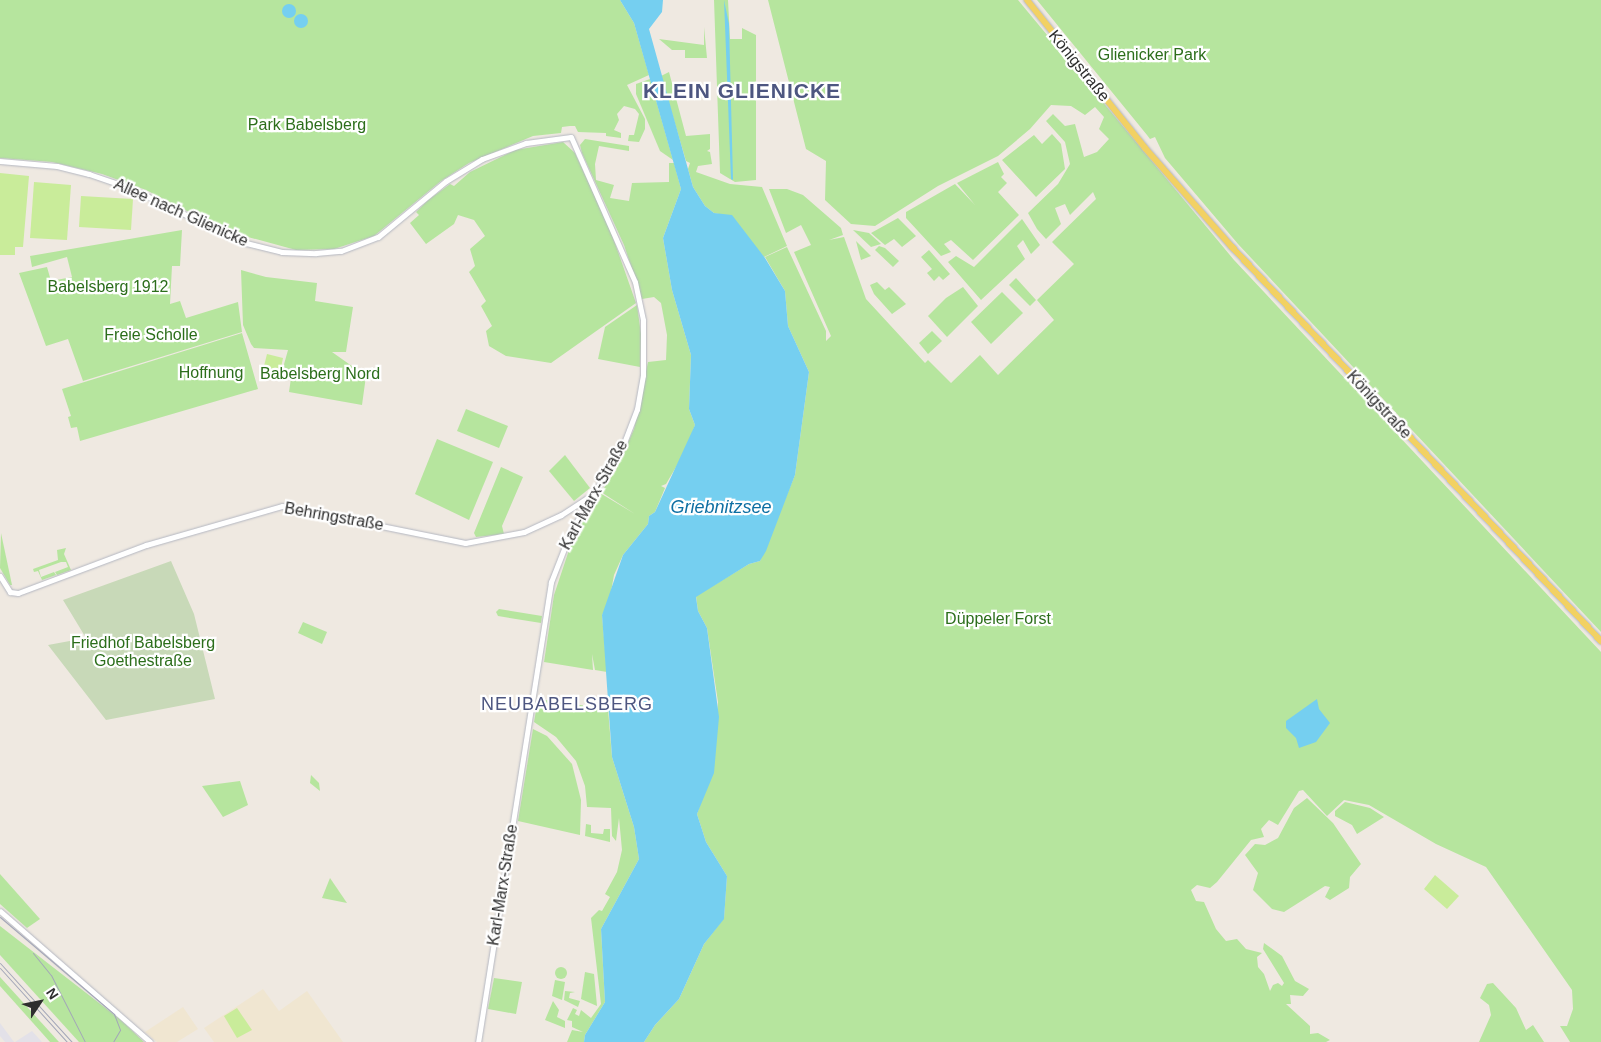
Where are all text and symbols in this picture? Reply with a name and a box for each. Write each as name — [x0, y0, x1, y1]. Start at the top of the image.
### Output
street label: Königstraße — [1044, 26, 1114, 106]
park label: Glienicker Park — [1098, 45, 1206, 65]
district label: KLEIN GLIENICKE — [641, 78, 843, 104]
park label: Park Babelsberg — [248, 115, 366, 135]
street label: Allee nach Glienicke — [111, 175, 251, 251]
park label: Babelsberg 1912 — [48, 277, 168, 297]
park label: Freie Scholle — [104, 325, 198, 345]
park label: Hoffnung — [179, 363, 243, 383]
park label: Babelsberg Nord — [260, 364, 380, 384]
street label: Königstraße — [1343, 367, 1415, 443]
street label: Karl-Marx-Straße — [556, 437, 632, 553]
water label: Griebnitzsee — [670, 496, 772, 518]
street label: Behringstraße — [283, 499, 385, 535]
park label: Düppeler Forst — [945, 609, 1051, 629]
park label: Friedhof Babelsberg Goethestraße — [71, 633, 215, 671]
district label: NEUBABELSBERG — [479, 693, 655, 715]
street label: Karl-Marx-Straße — [484, 823, 522, 947]
north arrow — [15, 977, 65, 1027]
text: N — [43, 985, 62, 1002]

